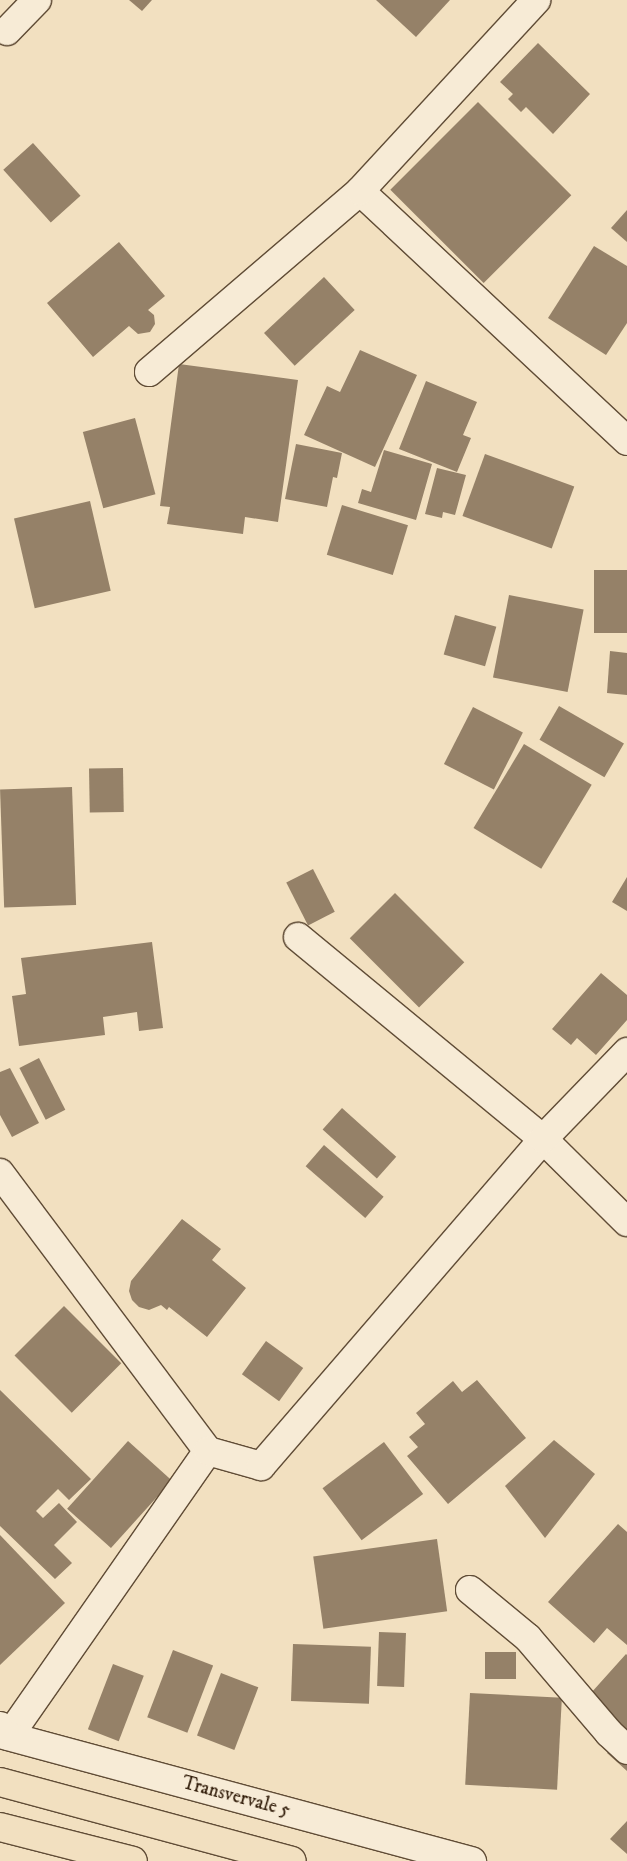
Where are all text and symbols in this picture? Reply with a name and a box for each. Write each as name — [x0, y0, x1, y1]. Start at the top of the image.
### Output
street label: Transvervale 5 — [180, 1772, 292, 1822]

